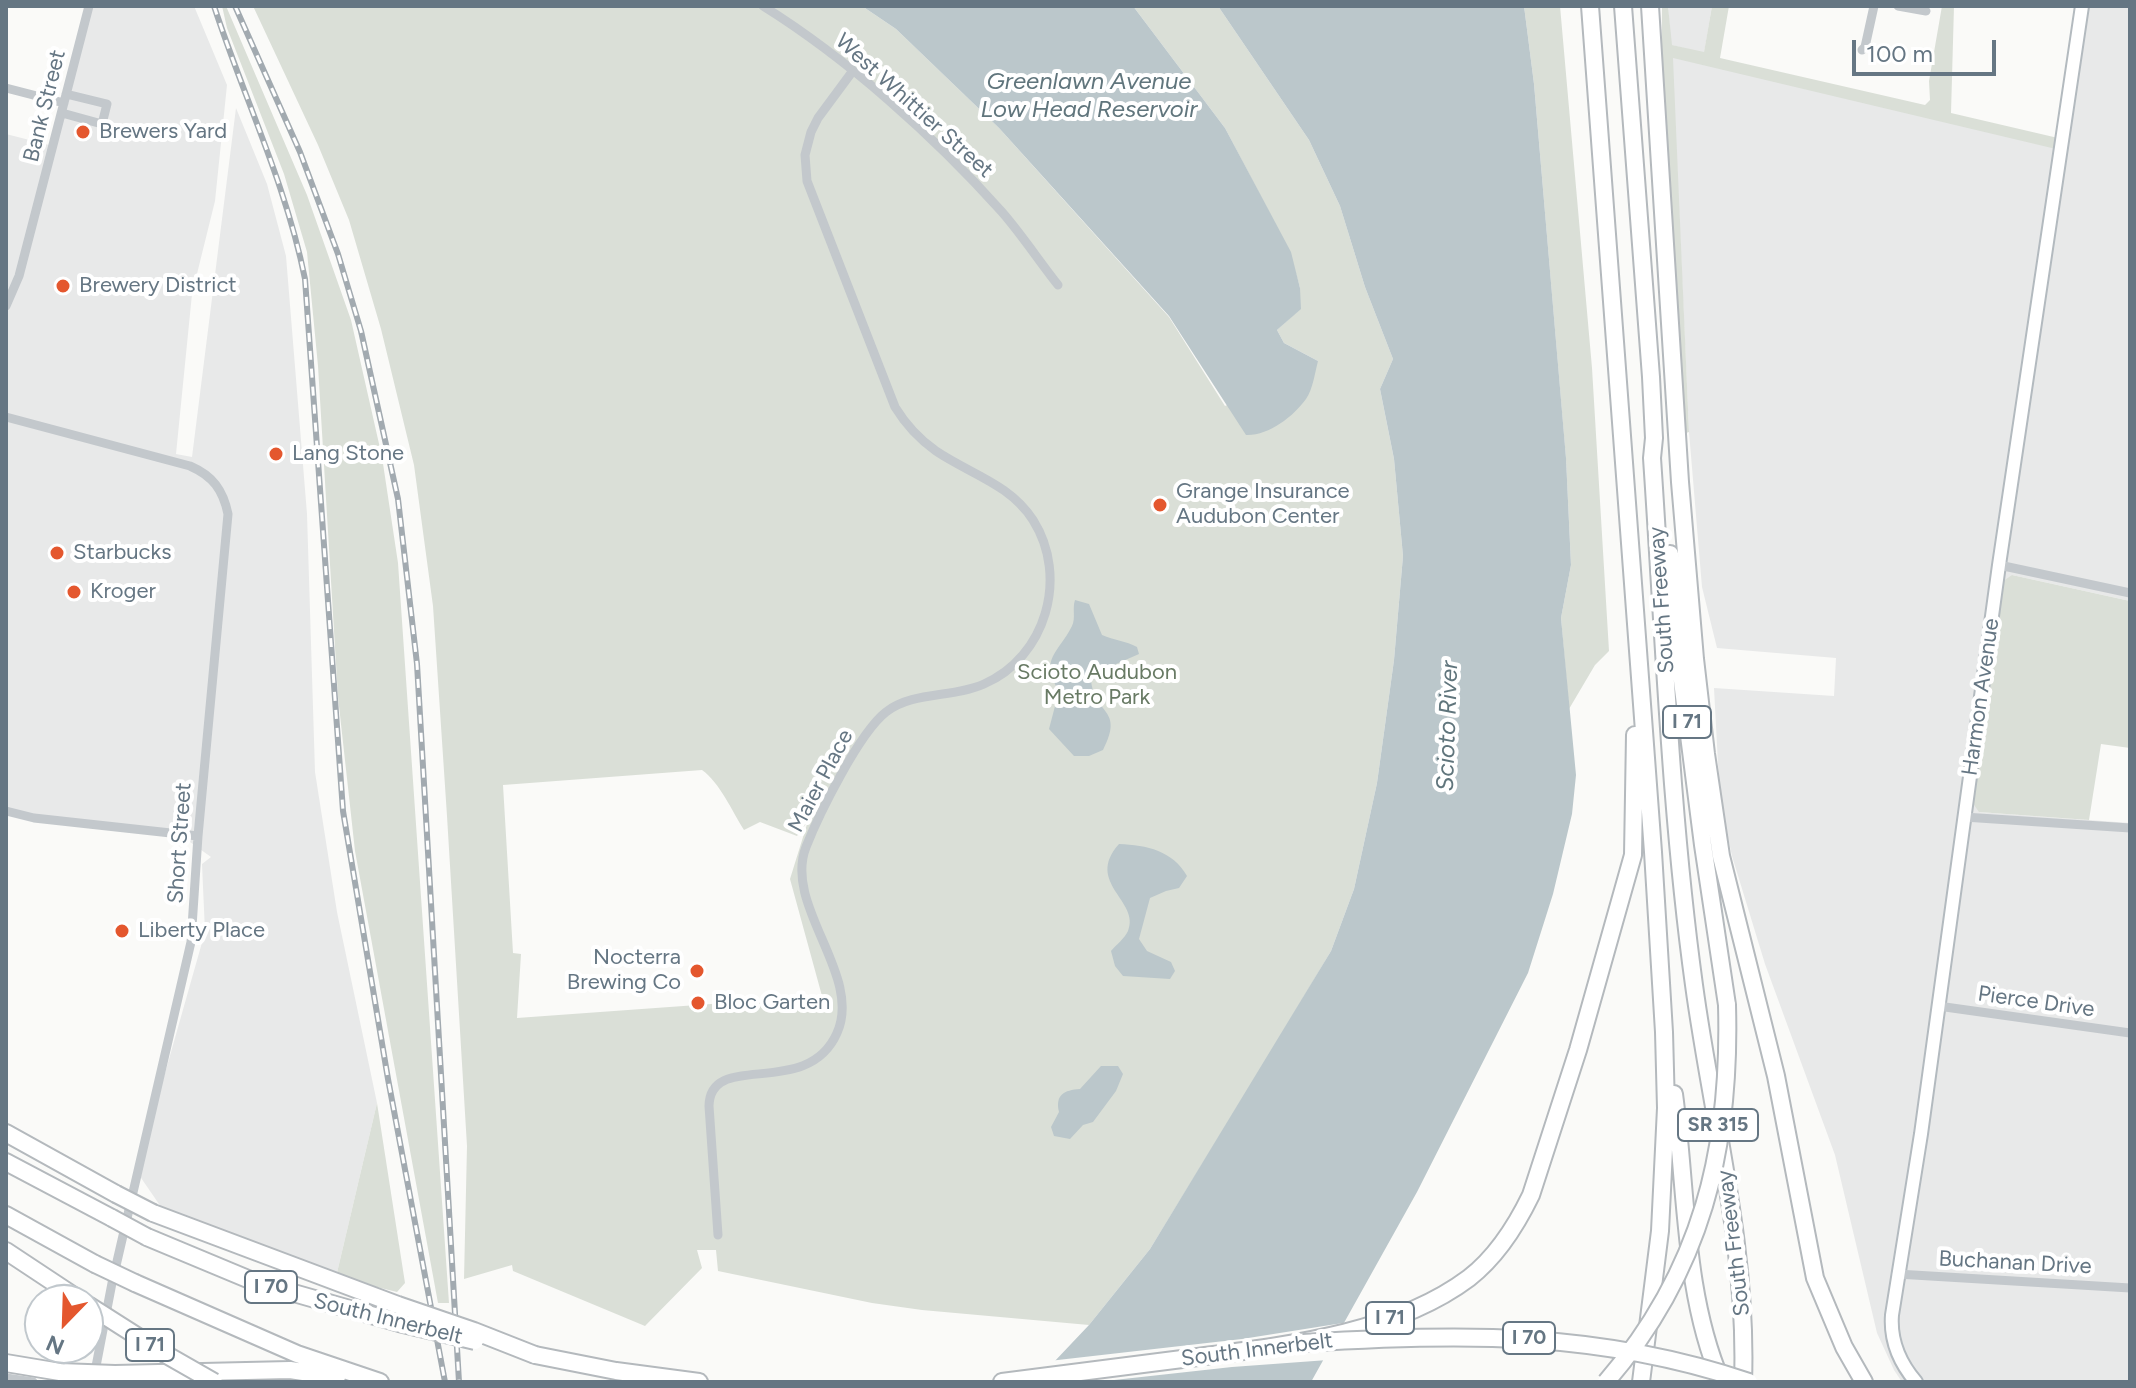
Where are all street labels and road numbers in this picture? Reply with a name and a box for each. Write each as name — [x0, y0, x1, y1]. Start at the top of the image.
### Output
street label: West Whittier Street — [830, 28, 998, 184]
street label: Bank Street — [18, 47, 72, 165]
street label: South Freeway — [1644, 526, 1680, 674]
street label: Harmon Avenue — [1957, 617, 2005, 777]
road number: I 71 — [1663, 706, 1711, 738]
street label: Maier Place — [783, 725, 859, 837]
street label: Short Street — [163, 782, 197, 904]
street label: Pierce Drive — [1976, 981, 2096, 1023]
road number: SR 315 — [1678, 1109, 1758, 1141]
street label: South Freeway — [1712, 1168, 1756, 1318]
street label: Buchanan Drive — [1938, 1246, 2092, 1280]
road number: I 70 — [245, 1271, 297, 1303]
street label: South Innerbelt — [311, 1288, 465, 1350]
road number: I 71 — [1366, 1302, 1414, 1334]
road number: I 70 — [1503, 1322, 1555, 1354]
street label: South Innerbelt — [1180, 1328, 1334, 1372]
road number: I 71 — [126, 1329, 174, 1361]

